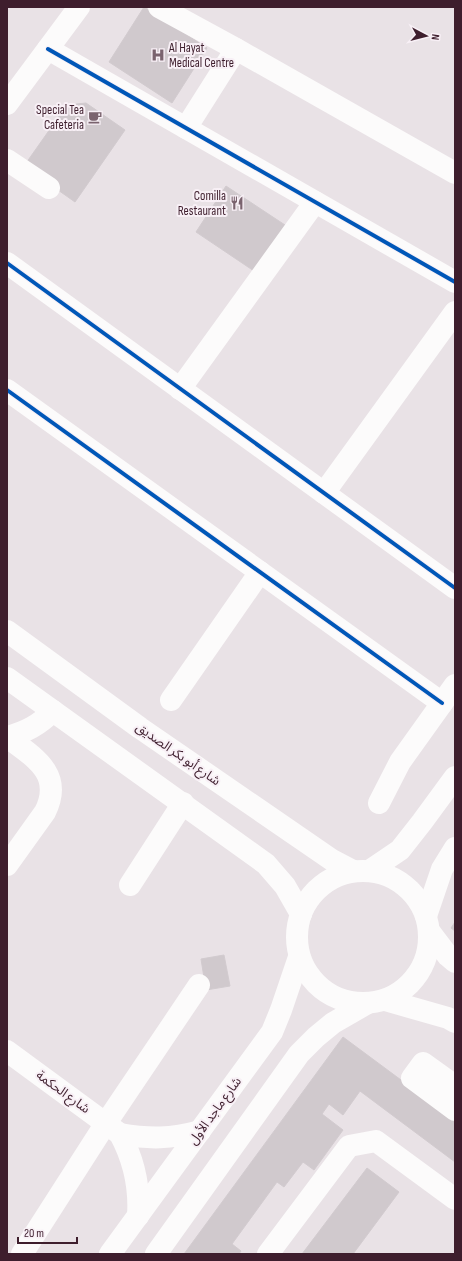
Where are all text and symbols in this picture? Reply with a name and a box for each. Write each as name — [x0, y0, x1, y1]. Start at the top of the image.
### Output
north arrow — [406, 16, 446, 56]
text: N — [429, 33, 442, 41]
place label: Al Hayat Medical Centre — [168, 40, 234, 71]
hospital icon: Al Hayat Medical Centre — [150, 47, 166, 63]
place label: Special Tea Cafeteria — [36, 102, 84, 133]
cafe icon: Special Tea Cafeteria — [87, 109, 103, 125]
place label: Comilla Restaurant — [178, 188, 226, 219]
restaurant icon: Comilla Restaurant — [229, 195, 245, 211]
street label: شارع أبو بكر الصديق — [131, 718, 224, 791]
street label: شارع الحكمة — [32, 1067, 93, 1118]
street label: شارع ماجد الأول — [185, 1074, 247, 1149]
scale bar — [18, 1219, 77, 1245]
text: 20 m — [24, 1226, 44, 1241]

